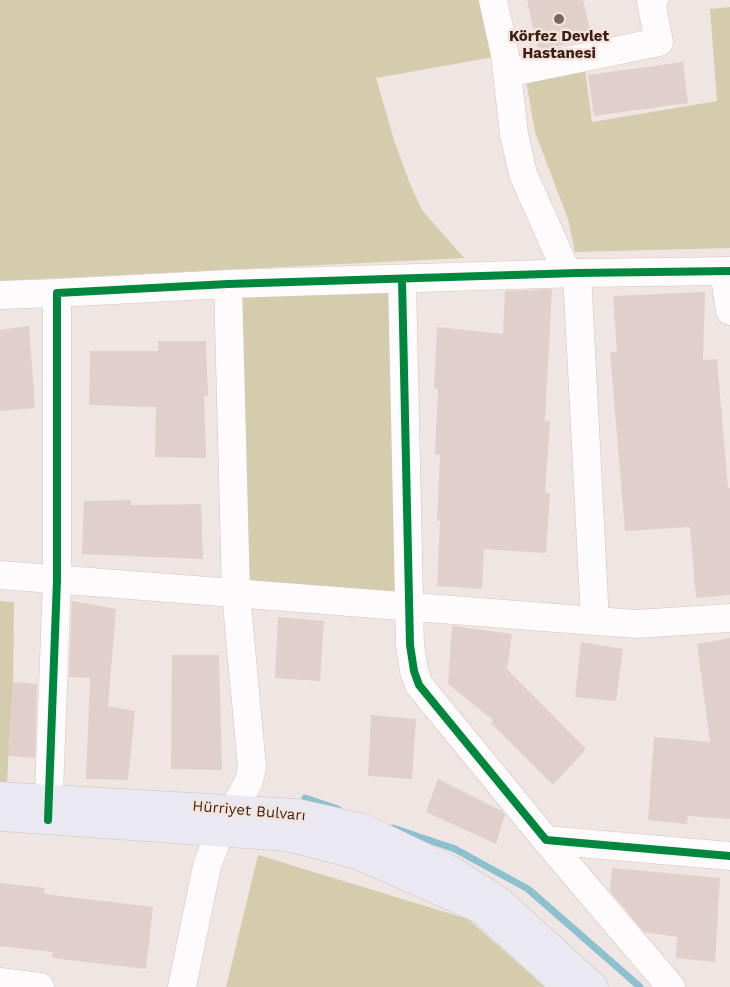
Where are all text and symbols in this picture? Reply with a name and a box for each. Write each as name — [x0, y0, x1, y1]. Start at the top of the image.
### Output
marker: Körfez Devlet Hastanesi — [552, 12, 566, 26]
place label: Körfez Devlet Hastanesi — [509, 28, 609, 63]
street label: Hürriyet Bulvarı — [192, 797, 306, 825]

